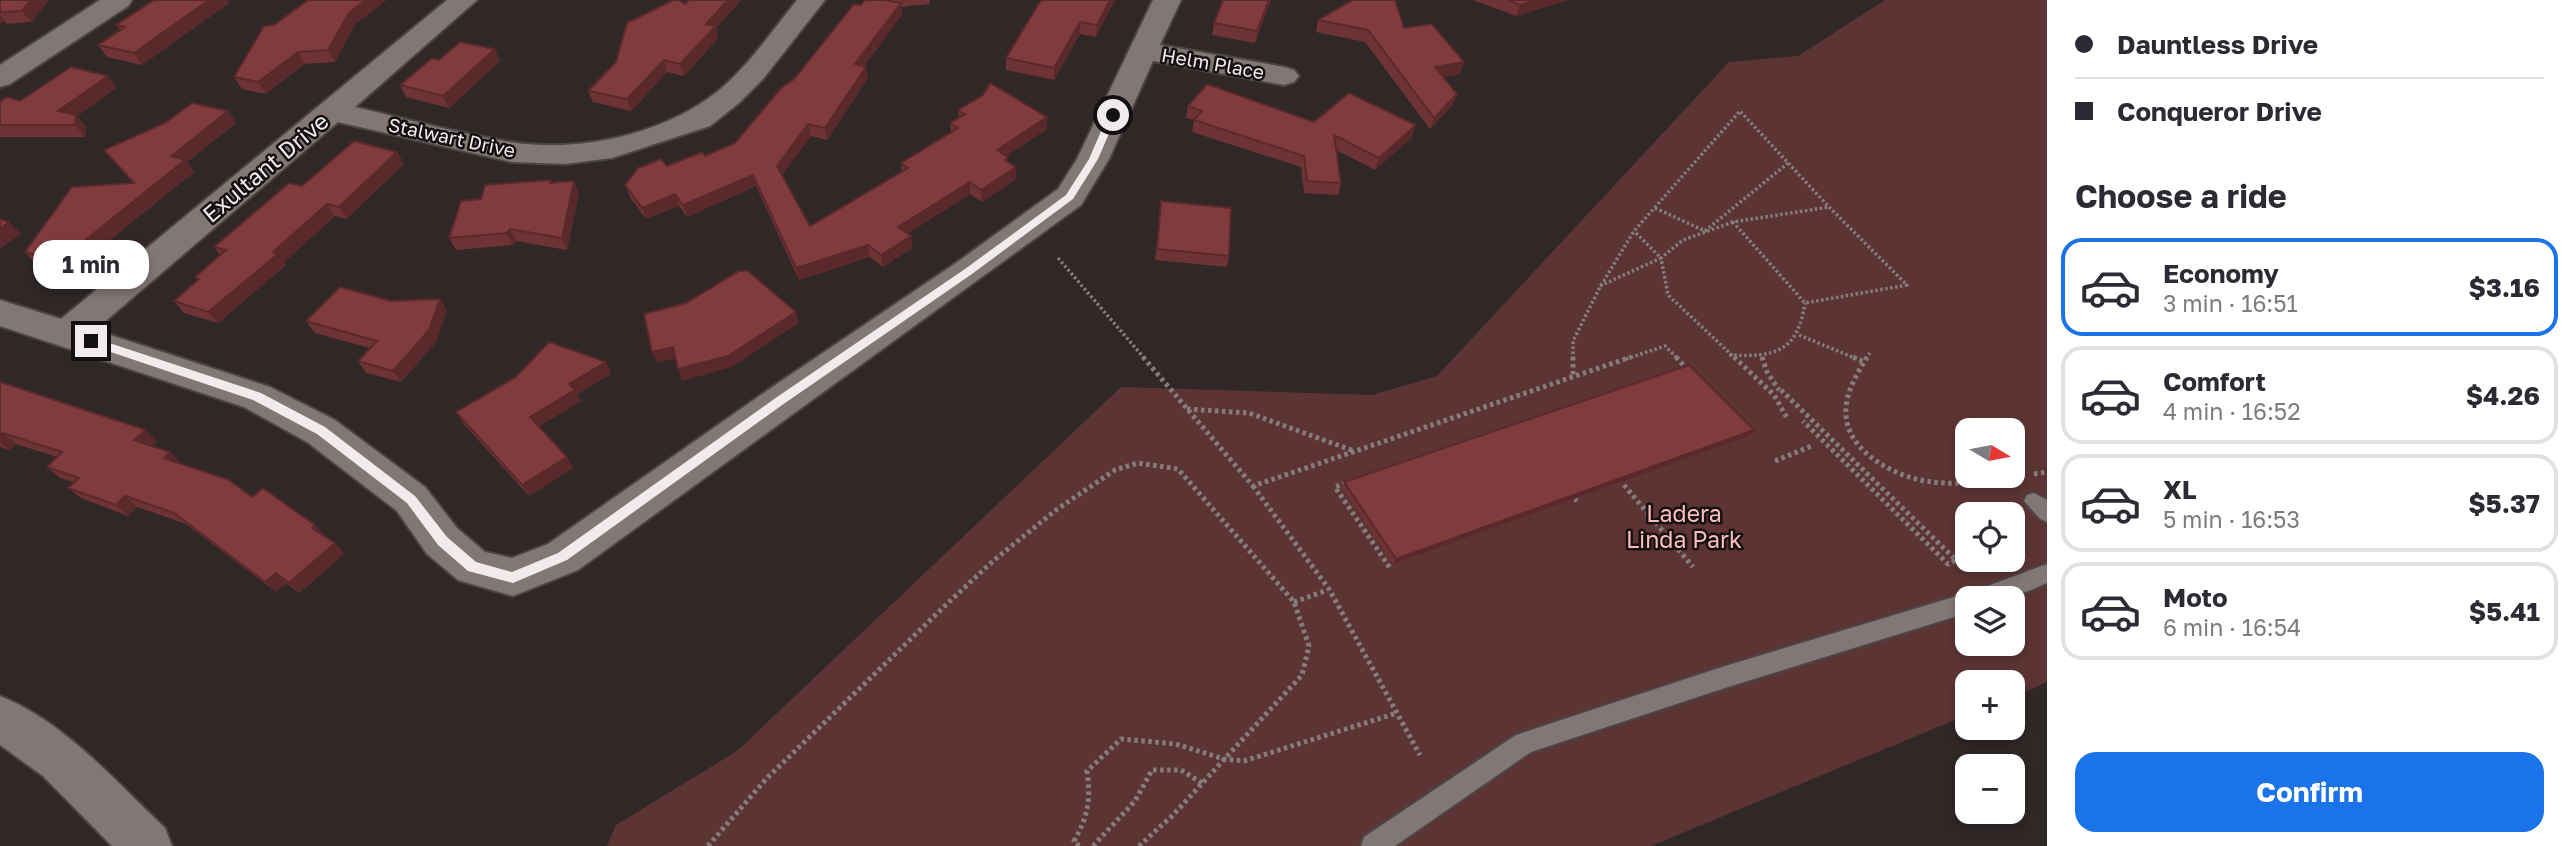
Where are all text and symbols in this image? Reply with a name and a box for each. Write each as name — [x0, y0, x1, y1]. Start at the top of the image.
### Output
text: Dauntless Drive — [2117, 29, 2318, 60]
street label: Helm Place — [1160, 43, 1266, 83]
text: Conqueror Drive — [2117, 96, 2322, 127]
route start — [1097, 99, 1129, 131]
street label: Exultant Drive — [196, 106, 334, 228]
street label: Stalwart Drive — [387, 112, 517, 162]
text: Choose a ride — [2075, 177, 2287, 215]
callout: 1 min — [33, 240, 149, 288]
text: 1 min — [62, 250, 120, 278]
icon: car — [2079, 256, 2142, 319]
text: Economy — [2163, 258, 2279, 289]
text: $3.16 — [2468, 272, 2540, 303]
text: 3 min · 16:51 — [2163, 289, 2298, 317]
route end — [75, 325, 107, 357]
icon: car — [2079, 364, 2142, 427]
text: Comfort — [2163, 366, 2266, 397]
text: $4.26 — [2466, 380, 2540, 411]
text: 4 min · 16:52 — [2163, 397, 2301, 425]
north arrow — [1955, 418, 2025, 488]
map controls — [1955, 418, 2025, 824]
icon: car — [2079, 472, 2142, 535]
text: XL — [2163, 474, 2197, 505]
text: $5.37 — [2468, 488, 2540, 519]
park label: Ladera Linda Park — [1626, 499, 1742, 553]
button: locate — [1955, 502, 2025, 572]
text: 5 min · 16:53 — [2163, 505, 2300, 533]
icon: car — [2079, 580, 2142, 643]
text: Moto — [2163, 582, 2228, 613]
button: layers — [1955, 586, 2025, 656]
text: $5.41 — [2469, 596, 2540, 627]
text: 6 min · 16:54 — [2163, 613, 2301, 641]
button: + — [1955, 670, 2025, 740]
button: Confirm — [2075, 752, 2544, 832]
button: − — [1955, 754, 2025, 824]

